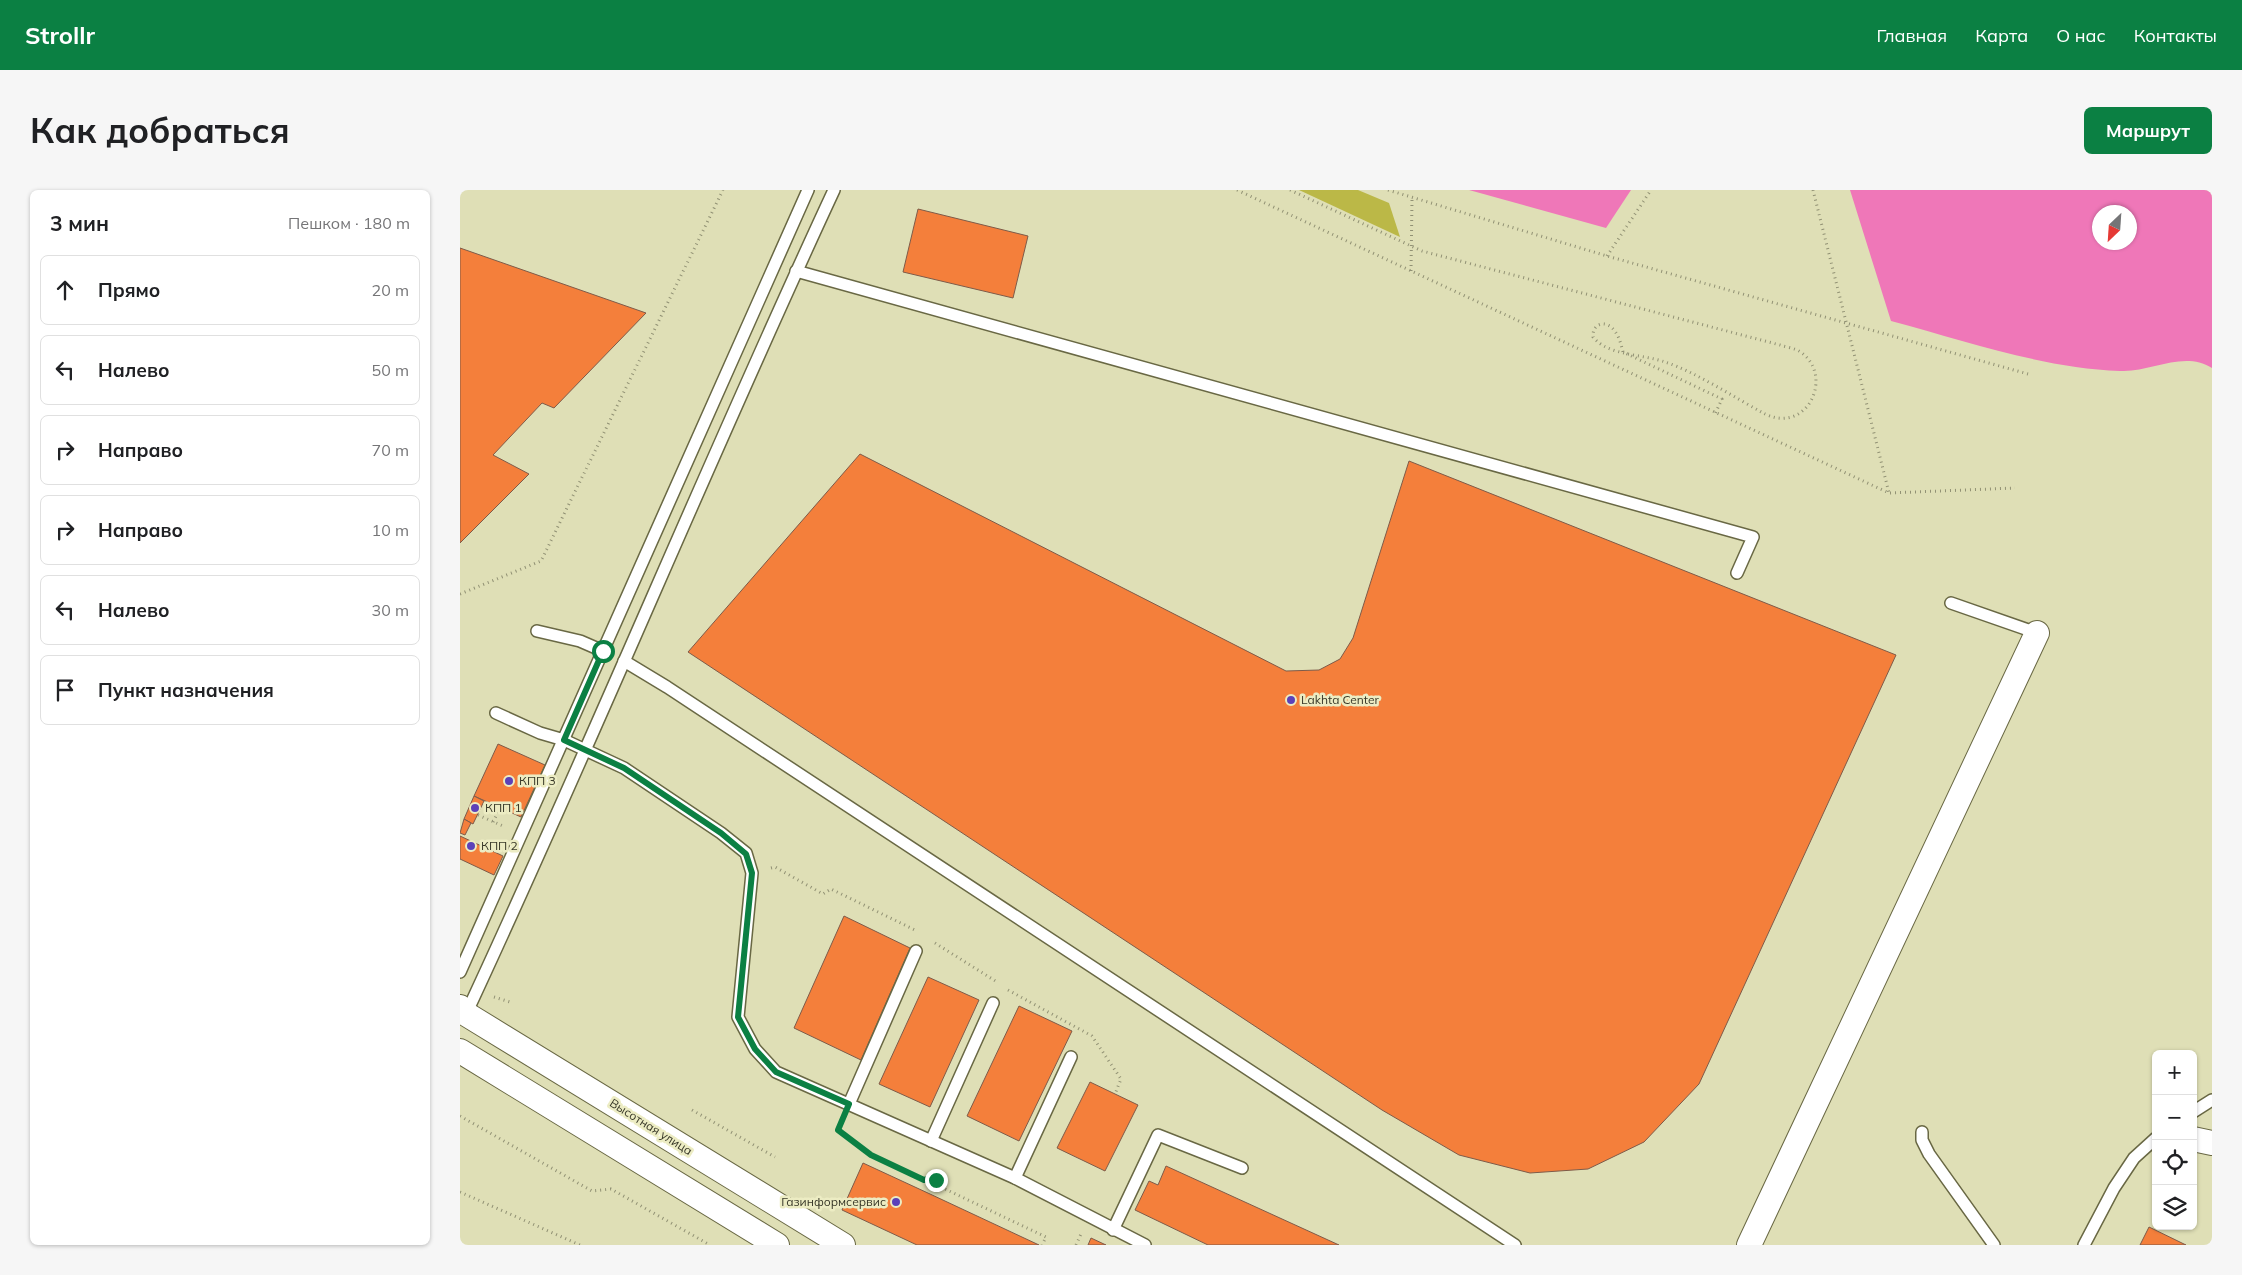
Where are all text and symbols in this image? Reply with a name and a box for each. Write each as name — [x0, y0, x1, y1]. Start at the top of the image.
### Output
text: Strollr — [25, 20, 95, 50]
text: Главная — [1877, 24, 1947, 47]
text: Карта — [1975, 24, 2028, 47]
text: О нас — [2056, 24, 2106, 47]
text: Контакты — [2134, 24, 2217, 47]
button: Маршрут — [2084, 107, 2212, 154]
text: Как добраться — [30, 108, 290, 152]
north arrow — [2092, 205, 2137, 250]
text: 3 мин — [50, 210, 109, 236]
text: Пешком · 180 m — [288, 213, 410, 233]
icon: ahead — [51, 276, 79, 304]
text: Прямо — [98, 278, 160, 302]
text: 20 m — [372, 280, 409, 300]
icon: left — [51, 356, 79, 384]
text: Налево — [98, 358, 170, 382]
text: 50 m — [372, 360, 409, 380]
icon: right — [51, 436, 79, 464]
text: Направо — [98, 438, 183, 462]
text: 70 m — [372, 440, 409, 460]
icon: right — [51, 516, 79, 544]
text: Направо — [98, 518, 183, 542]
text: 10 m — [372, 520, 409, 540]
icon: left — [51, 596, 79, 624]
text: Налево — [98, 598, 170, 622]
text: 30 m — [372, 600, 409, 620]
route start — [592, 640, 615, 663]
icon: arrive — [51, 676, 79, 704]
text: Пункт назначения — [98, 678, 274, 702]
place label: Lakhta Center — [1301, 692, 1380, 707]
marker: Lakhta Center — [1285, 694, 1297, 706]
place label: КПП 3 — [519, 773, 556, 788]
marker: КПП 3 — [503, 775, 515, 787]
place label: КПП 1 — [485, 800, 522, 815]
marker: КПП 1 — [469, 802, 481, 814]
place label: КПП 2 — [481, 838, 518, 853]
marker: КПП 2 — [465, 840, 477, 852]
map controls — [2152, 1050, 2197, 1230]
button: + — [2152, 1050, 2197, 1095]
street label: Высотная улица — [607, 1095, 695, 1158]
button: − — [2152, 1095, 2197, 1140]
button: locate — [2152, 1140, 2197, 1185]
route end — [925, 1169, 948, 1192]
button: layers — [2152, 1185, 2197, 1230]
place label: Газинформсервис — [781, 1194, 886, 1209]
marker: Газинформсервис — [890, 1196, 902, 1208]

